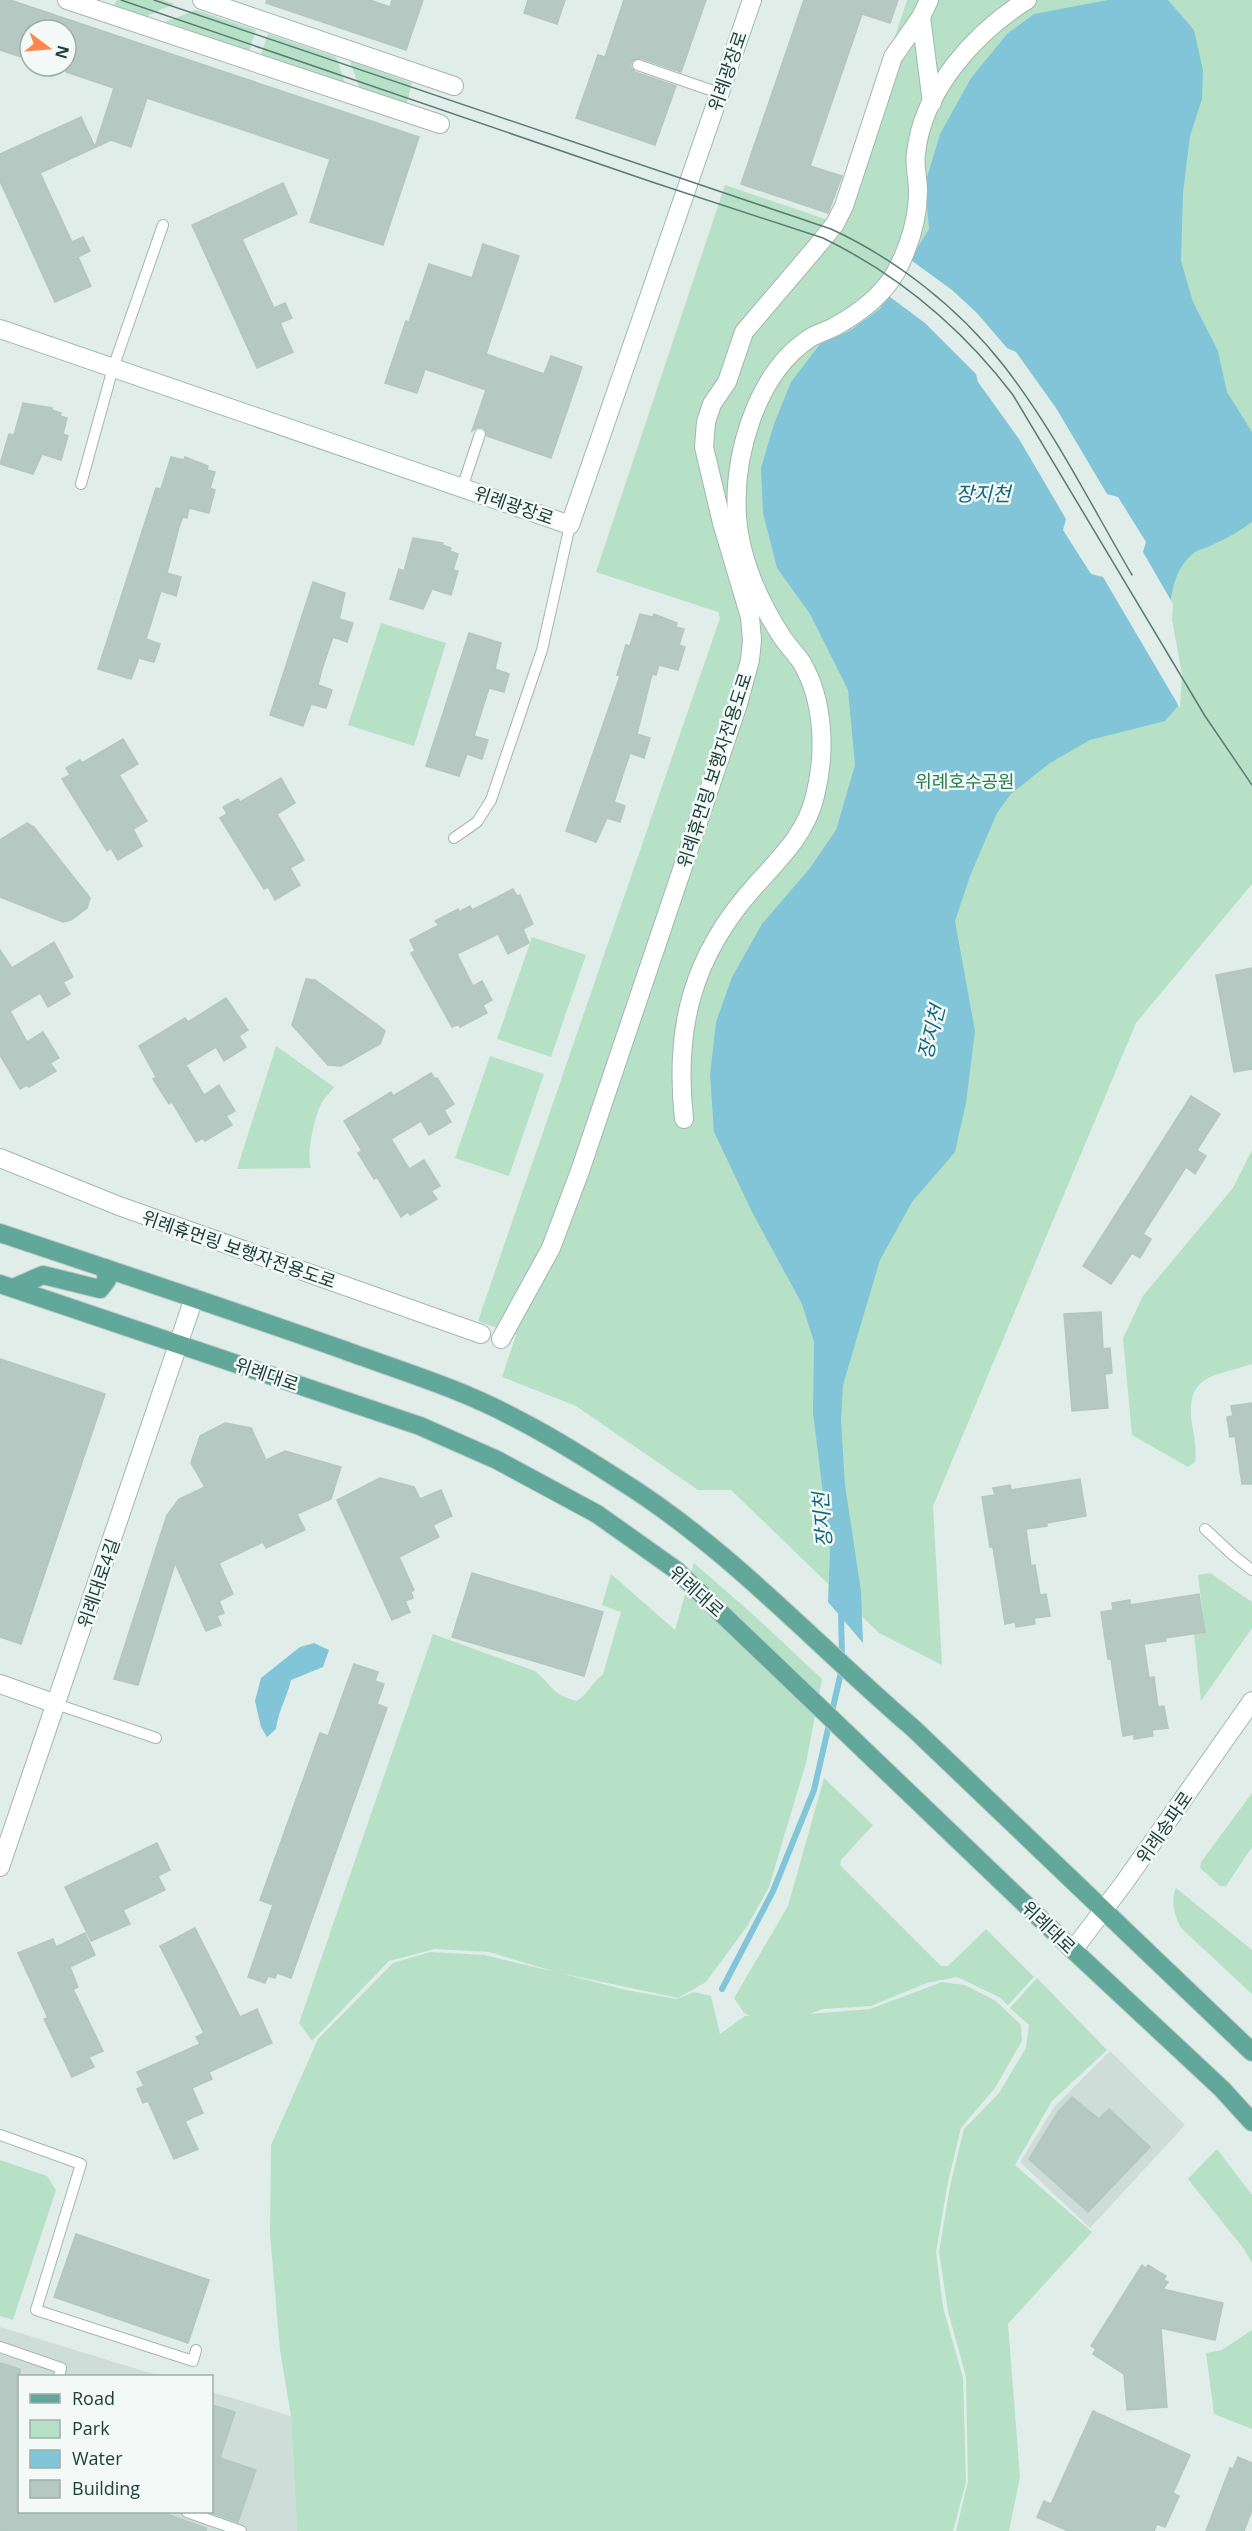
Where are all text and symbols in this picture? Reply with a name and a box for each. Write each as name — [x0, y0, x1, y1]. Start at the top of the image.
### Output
north arrow — [18, 18, 78, 78]
street label: 위례광장로 — [702, 28, 752, 114]
text: N — [50, 43, 75, 61]
street label: 위례광장로 — [471, 480, 557, 530]
water label: 장지천 — [955, 480, 1013, 507]
street label: 위례휴먼링 보행자전용도로 — [671, 670, 757, 870]
park label: 위례호수공원 — [915, 769, 1015, 793]
water label: 장지천 — [911, 999, 951, 1062]
street label: 위례휴먼링 보행자전용도로 — [139, 1205, 339, 1293]
street label: 위례대로 — [232, 1352, 302, 1396]
water label: 장지천 — [806, 1489, 837, 1548]
street label: 위례대로4길 — [71, 1535, 125, 1631]
street label: 위례대로 — [664, 1560, 730, 1622]
street label: 위례송파로 — [1130, 1786, 1198, 1868]
street label: 위례대로 — [1017, 1895, 1081, 1959]
legend — [18, 2375, 213, 2513]
text: Road — [72, 2386, 115, 2410]
text: Park — [72, 2416, 110, 2440]
text: Water — [72, 2446, 123, 2470]
text: Building — [72, 2476, 140, 2500]

